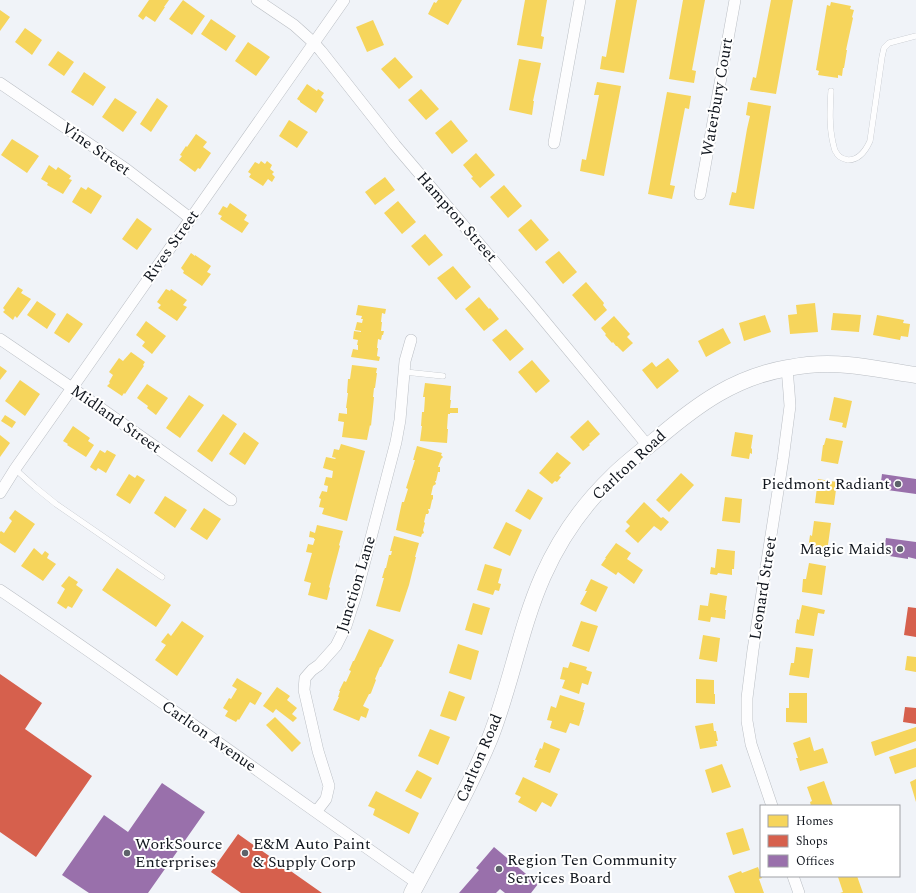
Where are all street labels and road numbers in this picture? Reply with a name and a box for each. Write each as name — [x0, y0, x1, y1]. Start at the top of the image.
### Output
street label: Waterbury Court — [695, 35, 739, 158]
street label: Vine Street — [56, 116, 136, 182]
street label: Hampton Street — [411, 166, 503, 268]
street label: Rives Street — [137, 204, 205, 287]
street label: Midland Street — [66, 379, 167, 459]
street label: Carlton Road — [586, 424, 672, 506]
street label: Junction Lane — [330, 533, 382, 635]
street label: Leonard Street — [743, 534, 783, 642]
street label: Carlton Avenue — [157, 694, 261, 778]
street label: Carlton Road — [450, 710, 508, 806]

